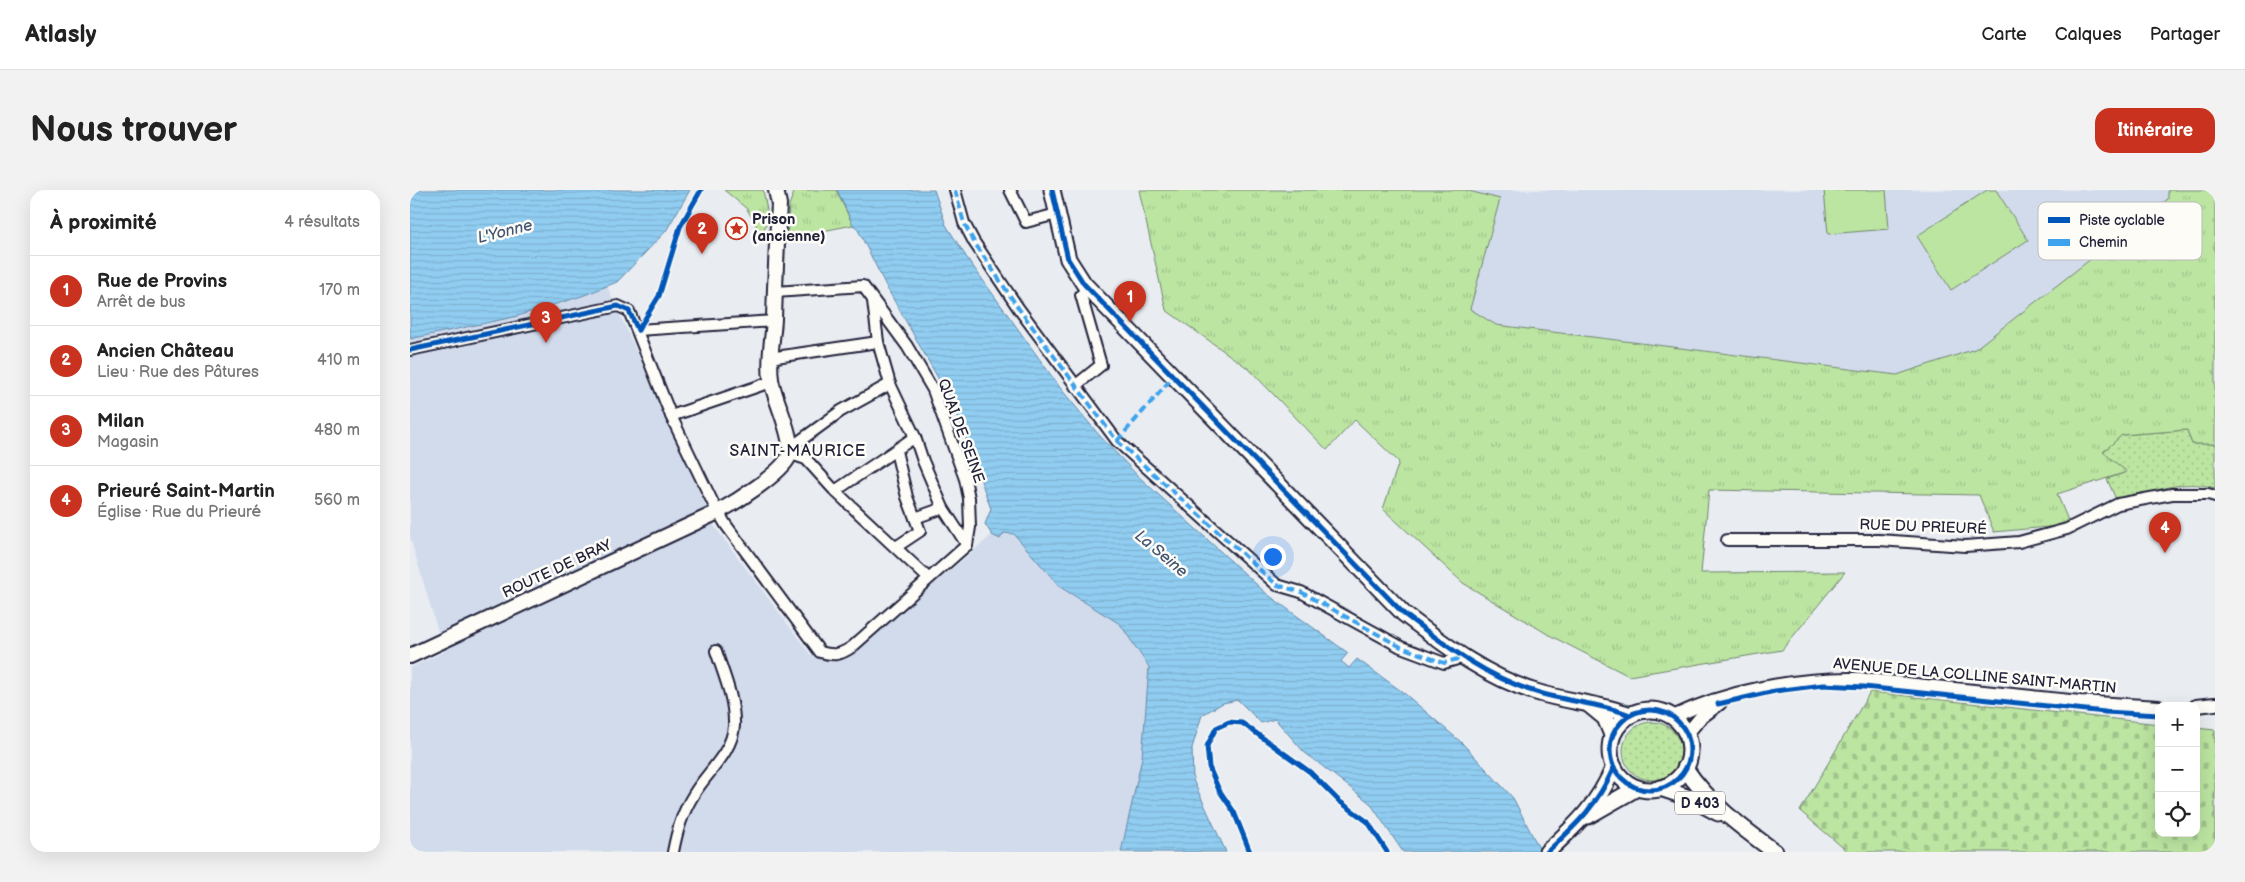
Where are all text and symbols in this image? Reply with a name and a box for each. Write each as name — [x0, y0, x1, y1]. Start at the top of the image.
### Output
text: Atlasly — [25, 20, 96, 49]
text: Carte — [1981, 24, 2027, 45]
text: Calques — [2055, 24, 2122, 45]
text: Partager — [2150, 24, 2220, 45]
button: Itinéraire — [2095, 108, 2215, 153]
text: Nous trouver — [30, 109, 237, 152]
legend — [2038, 202, 2202, 260]
text: À proximité — [50, 210, 157, 235]
place label: Prison (ancienne) — [752, 210, 825, 246]
text: Piste cyclable — [2079, 212, 2165, 229]
text: 4 résultats — [284, 213, 360, 232]
pin: 2 — [686, 213, 718, 254]
water label: L'Yonne — [476, 216, 534, 248]
place icon: Prison (ancienne) — [724, 216, 748, 240]
text: Chemin — [2079, 234, 2128, 251]
text: Rue de Provins — [97, 270, 227, 293]
text: 1 — [63, 281, 69, 300]
text: 170 m — [319, 281, 360, 300]
pin: 1 — [1114, 281, 1146, 322]
text: Arrêt de bus — [97, 293, 186, 312]
pin: 3 — [530, 302, 562, 343]
text: Ancien Château — [97, 340, 234, 363]
text: 2 — [61, 351, 71, 370]
text: 410 m — [317, 351, 360, 370]
text: Lieu · Rue des Pâtures — [97, 363, 259, 382]
street label: QUAI DE SEINE — [933, 376, 989, 486]
text: Milan — [97, 410, 144, 433]
text: 3 — [61, 421, 71, 440]
text: 480 m — [314, 421, 360, 440]
text: Magasin — [97, 433, 159, 452]
district label: SAINT-MAURICE — [730, 442, 866, 461]
text: Prieuré Saint-Martin — [97, 480, 275, 503]
text: 4 — [61, 491, 71, 510]
text: 560 m — [314, 491, 360, 510]
text: Église · Rue du Prieuré — [97, 503, 261, 522]
pin: 4 — [2149, 512, 2181, 553]
street label: RUE DU PRIEURÉ — [1859, 515, 1987, 539]
water label: La Seine — [1131, 527, 1191, 581]
street label: ROUTE DE BRAY — [499, 535, 615, 603]
your location — [1260, 544, 1286, 570]
street label: AVENUE DE LA COLLINE SAINT-MARTIN — [1833, 654, 2117, 698]
map controls — [2155, 702, 2200, 837]
button: + — [2155, 702, 2200, 747]
button: − — [2155, 747, 2200, 792]
road number: D 403 — [1675, 792, 1725, 814]
button: locate — [2155, 792, 2200, 837]

